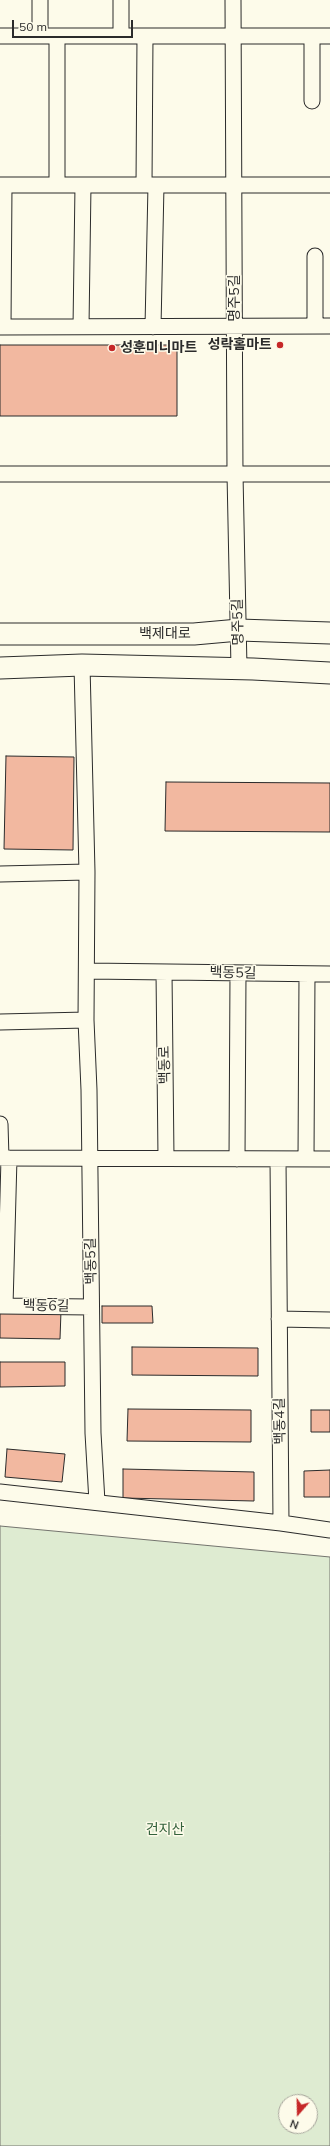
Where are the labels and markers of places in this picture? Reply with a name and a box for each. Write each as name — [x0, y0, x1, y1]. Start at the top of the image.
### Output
place label: 성락홈마트 — [208, 337, 272, 353]
place label: 성훈미니마트 — [120, 340, 197, 356]
marker: 성락홈마트 — [275, 340, 285, 350]
marker: 성훈미니마트 — [107, 343, 117, 353]

